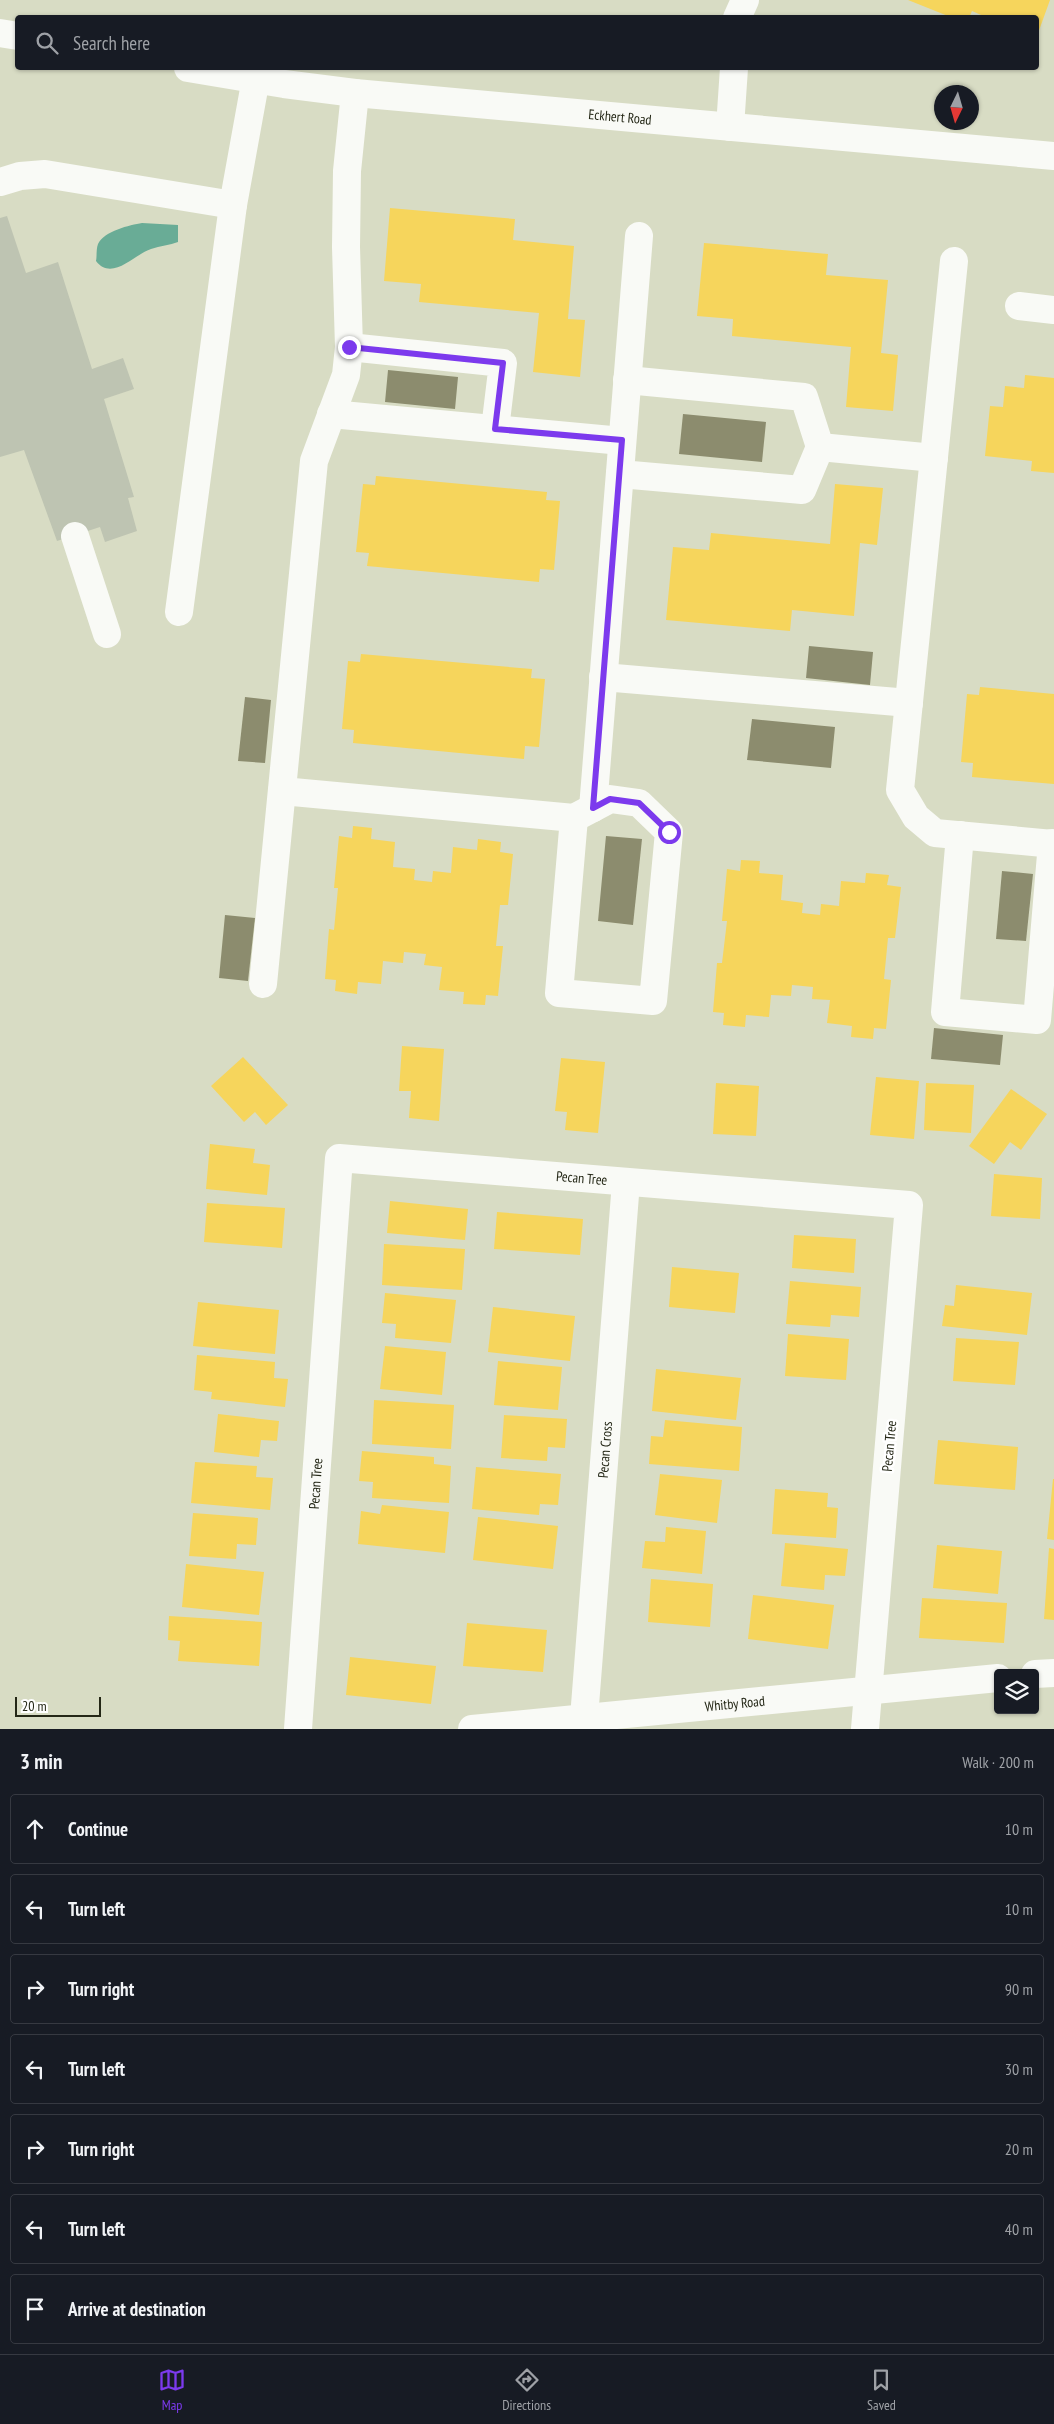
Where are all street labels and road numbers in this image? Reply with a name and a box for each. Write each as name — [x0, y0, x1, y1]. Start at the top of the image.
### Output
street label: Eckhert Road — [588, 105, 652, 129]
street label: Pecan Tree — [555, 1167, 608, 1189]
street label: Pecan Tree — [878, 1419, 900, 1472]
street label: Pecan Cross — [594, 1420, 616, 1479]
street label: Pecan Tree — [305, 1457, 326, 1510]
street label: Whitby Road — [704, 1692, 766, 1715]

